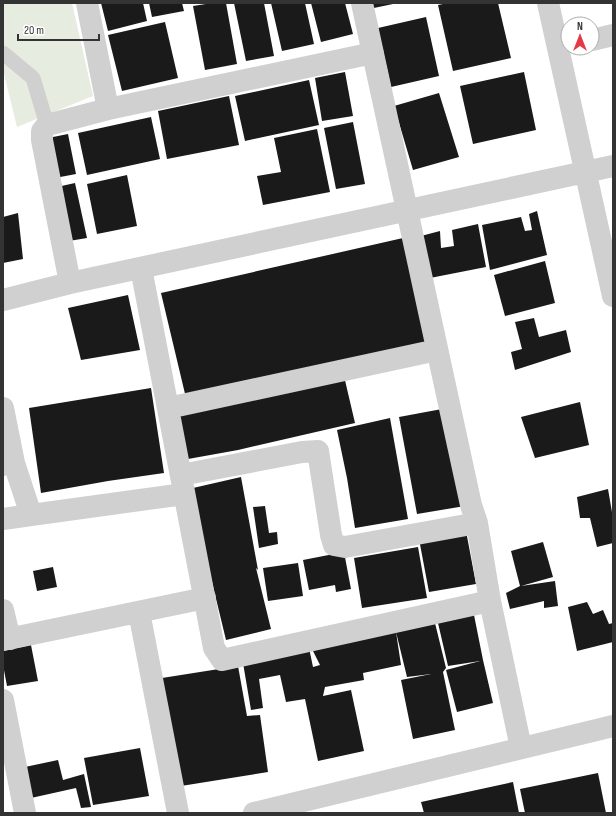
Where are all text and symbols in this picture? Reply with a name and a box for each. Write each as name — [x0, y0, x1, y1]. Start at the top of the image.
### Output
scale bar — [18, 16, 99, 42]
north arrow — [560, 16, 600, 56]
text: N — [577, 20, 583, 33]
text: 20 m — [24, 23, 44, 38]

